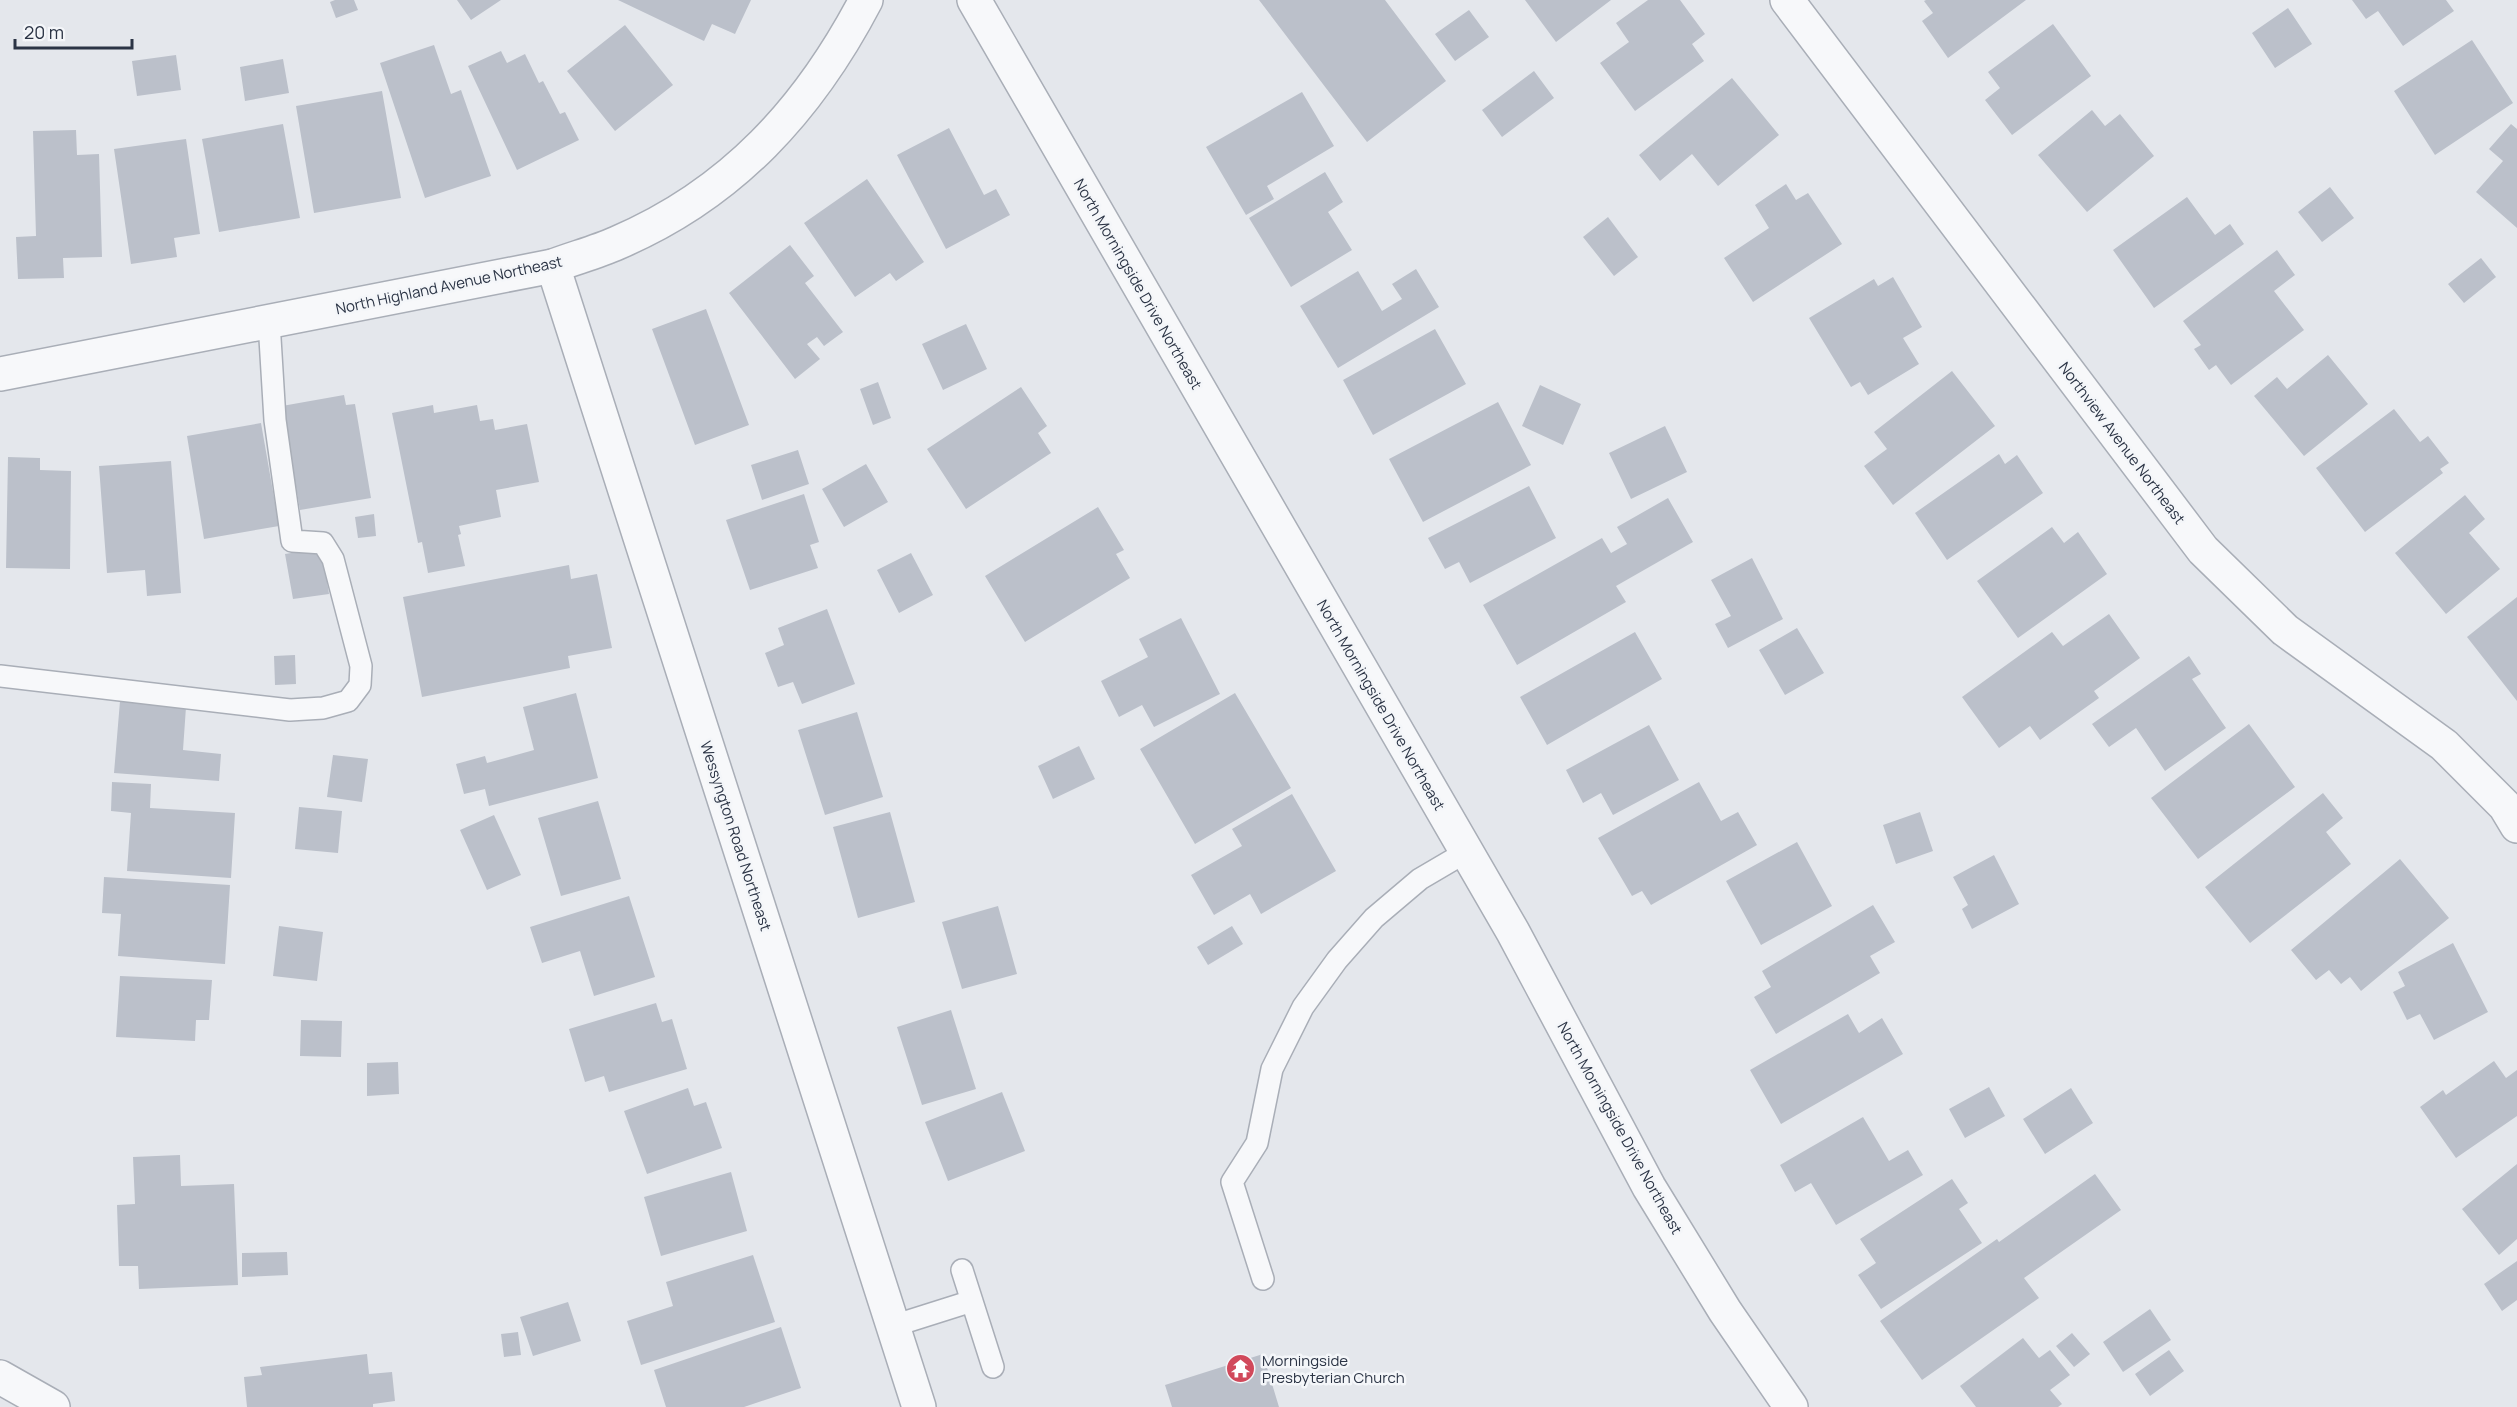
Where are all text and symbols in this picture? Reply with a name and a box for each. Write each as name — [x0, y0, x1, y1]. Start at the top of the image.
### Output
scale bar — [15, 12, 132, 50]
text: 20 m — [24, 20, 64, 44]
street label: North Morningside Drive Northeast — [1069, 175, 1207, 393]
street label: North Highland Avenue Northeast — [334, 251, 564, 319]
street label: Northview Avenue Northeast — [2054, 358, 2190, 528]
street label: North Morningside Drive Northeast — [1312, 596, 1450, 814]
street label: Wessyngton Road Northeast — [695, 738, 777, 934]
street label: North Morningside Drive Northeast — [1553, 1018, 1687, 1238]
place label: Morningside Presbyterian Church — [1262, 1350, 1405, 1388]
temple icon: Morningside Presbyterian Church — [1225, 1353, 1257, 1385]

